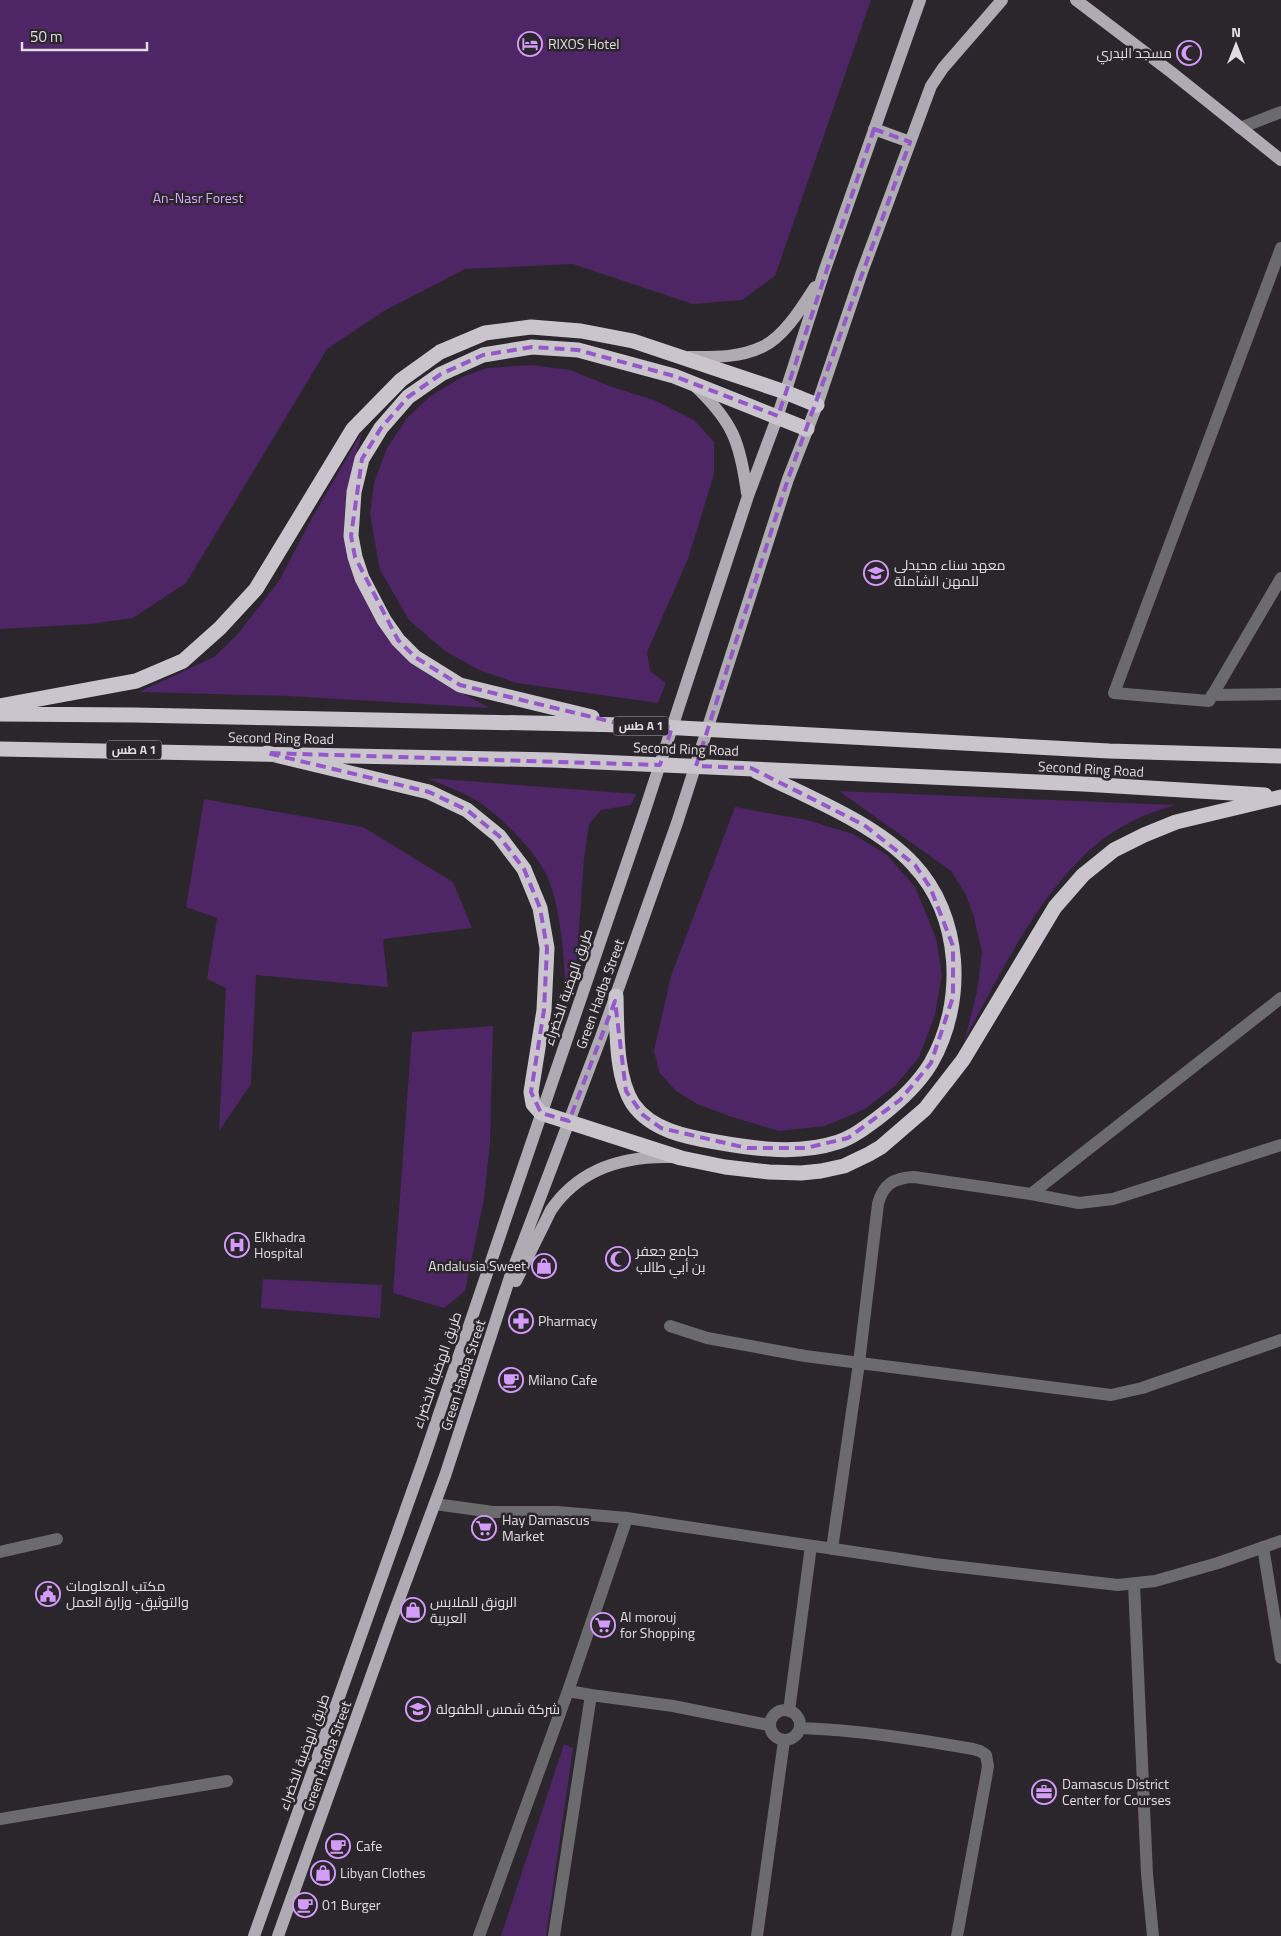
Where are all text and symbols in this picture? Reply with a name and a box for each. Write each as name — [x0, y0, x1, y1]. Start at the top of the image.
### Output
scale bar — [22, 20, 148, 52]
north arrow — [1211, 20, 1261, 70]
text: N — [1231, 21, 1241, 42]
text: 50 m — [30, 25, 63, 48]
hotel icon: RIXOS Hotel — [517, 31, 543, 57]
place label: RIXOS Hotel — [548, 33, 619, 54]
mosque icon: مسجد البدري — [1176, 40, 1202, 66]
place label: مسجد البدري — [1097, 42, 1172, 65]
park label: An-Nasr Forest — [153, 187, 243, 208]
place label: معهد سناء محيدلي للمهن الشاملة — [894, 554, 1006, 591]
school or university icon: معهد سناء محيدلي للمهن الشاملة — [863, 560, 889, 586]
road number: طس A 1 — [614, 716, 668, 736]
street label: Second Ring Road — [228, 726, 334, 749]
street label: Second Ring Road — [633, 736, 739, 761]
road number: طس A 1 — [106, 740, 162, 760]
street label: Second Ring Road — [1038, 755, 1144, 782]
street label: طريق الهضبة الخضراء — [538, 926, 597, 1048]
street label: Green Hadba Street — [570, 936, 629, 1052]
place label: Elkhadra Hospital — [254, 1226, 305, 1263]
hospital icon: Elkhadra Hospital — [224, 1232, 250, 1258]
place label: جامع جعفر بن أبي طالب — [635, 1240, 705, 1279]
mosque icon: جامع جعفر بن أبي طالب — [605, 1246, 631, 1272]
shop icon: Andalusia Sweet — [531, 1253, 557, 1279]
place label: Andalusia Sweet — [428, 1255, 526, 1276]
pharmacy icon: Pharmacy — [508, 1308, 534, 1334]
street label: طريق الهضبة الخضراء — [407, 1309, 466, 1431]
place label: Pharmacy — [538, 1310, 597, 1331]
street label: Green Hadba Street — [435, 1317, 490, 1433]
cafe icon: Milano Cafe — [498, 1367, 524, 1393]
place label: Milano Cafe — [528, 1369, 597, 1390]
place label: Hay Damascus Market — [502, 1509, 590, 1546]
supermarket icon: Hay Damascus Market — [471, 1515, 497, 1541]
place label: مكتب المعلومات والتوثيق- وزارة العمل — [66, 1575, 189, 1612]
public building icon: مكتب المعلومات والتوثيق- وزارة العمل — [35, 1581, 61, 1607]
place label: الرونق للملابس العربية — [430, 1591, 517, 1628]
shop icon: الرونق للملابس العربية — [400, 1597, 426, 1623]
place label: Al morouj for Shopping — [620, 1606, 695, 1643]
supermarket icon: Al morouj for Shopping — [590, 1612, 616, 1638]
street label: طريق الهضبة الخضراء — [273, 1691, 334, 1813]
school or university icon: شركة شمس الطفولة — [405, 1696, 431, 1722]
street label: Green Hadba Street — [297, 1698, 356, 1814]
place label: شركة شمس الطفولة — [436, 1698, 560, 1719]
place label: Damascus District Center for Courses — [1062, 1773, 1171, 1810]
office icon: Damascus District Center for Courses — [1031, 1779, 1057, 1805]
cafe icon: Cafe — [325, 1833, 351, 1859]
place label: Cafe — [356, 1835, 382, 1856]
shop icon: Libyan Clothes — [310, 1860, 336, 1886]
place label: Libyan Clothes — [340, 1862, 425, 1883]
cafe icon: 01 Burger — [292, 1892, 318, 1918]
place label: 01 Burger — [322, 1894, 381, 1915]

